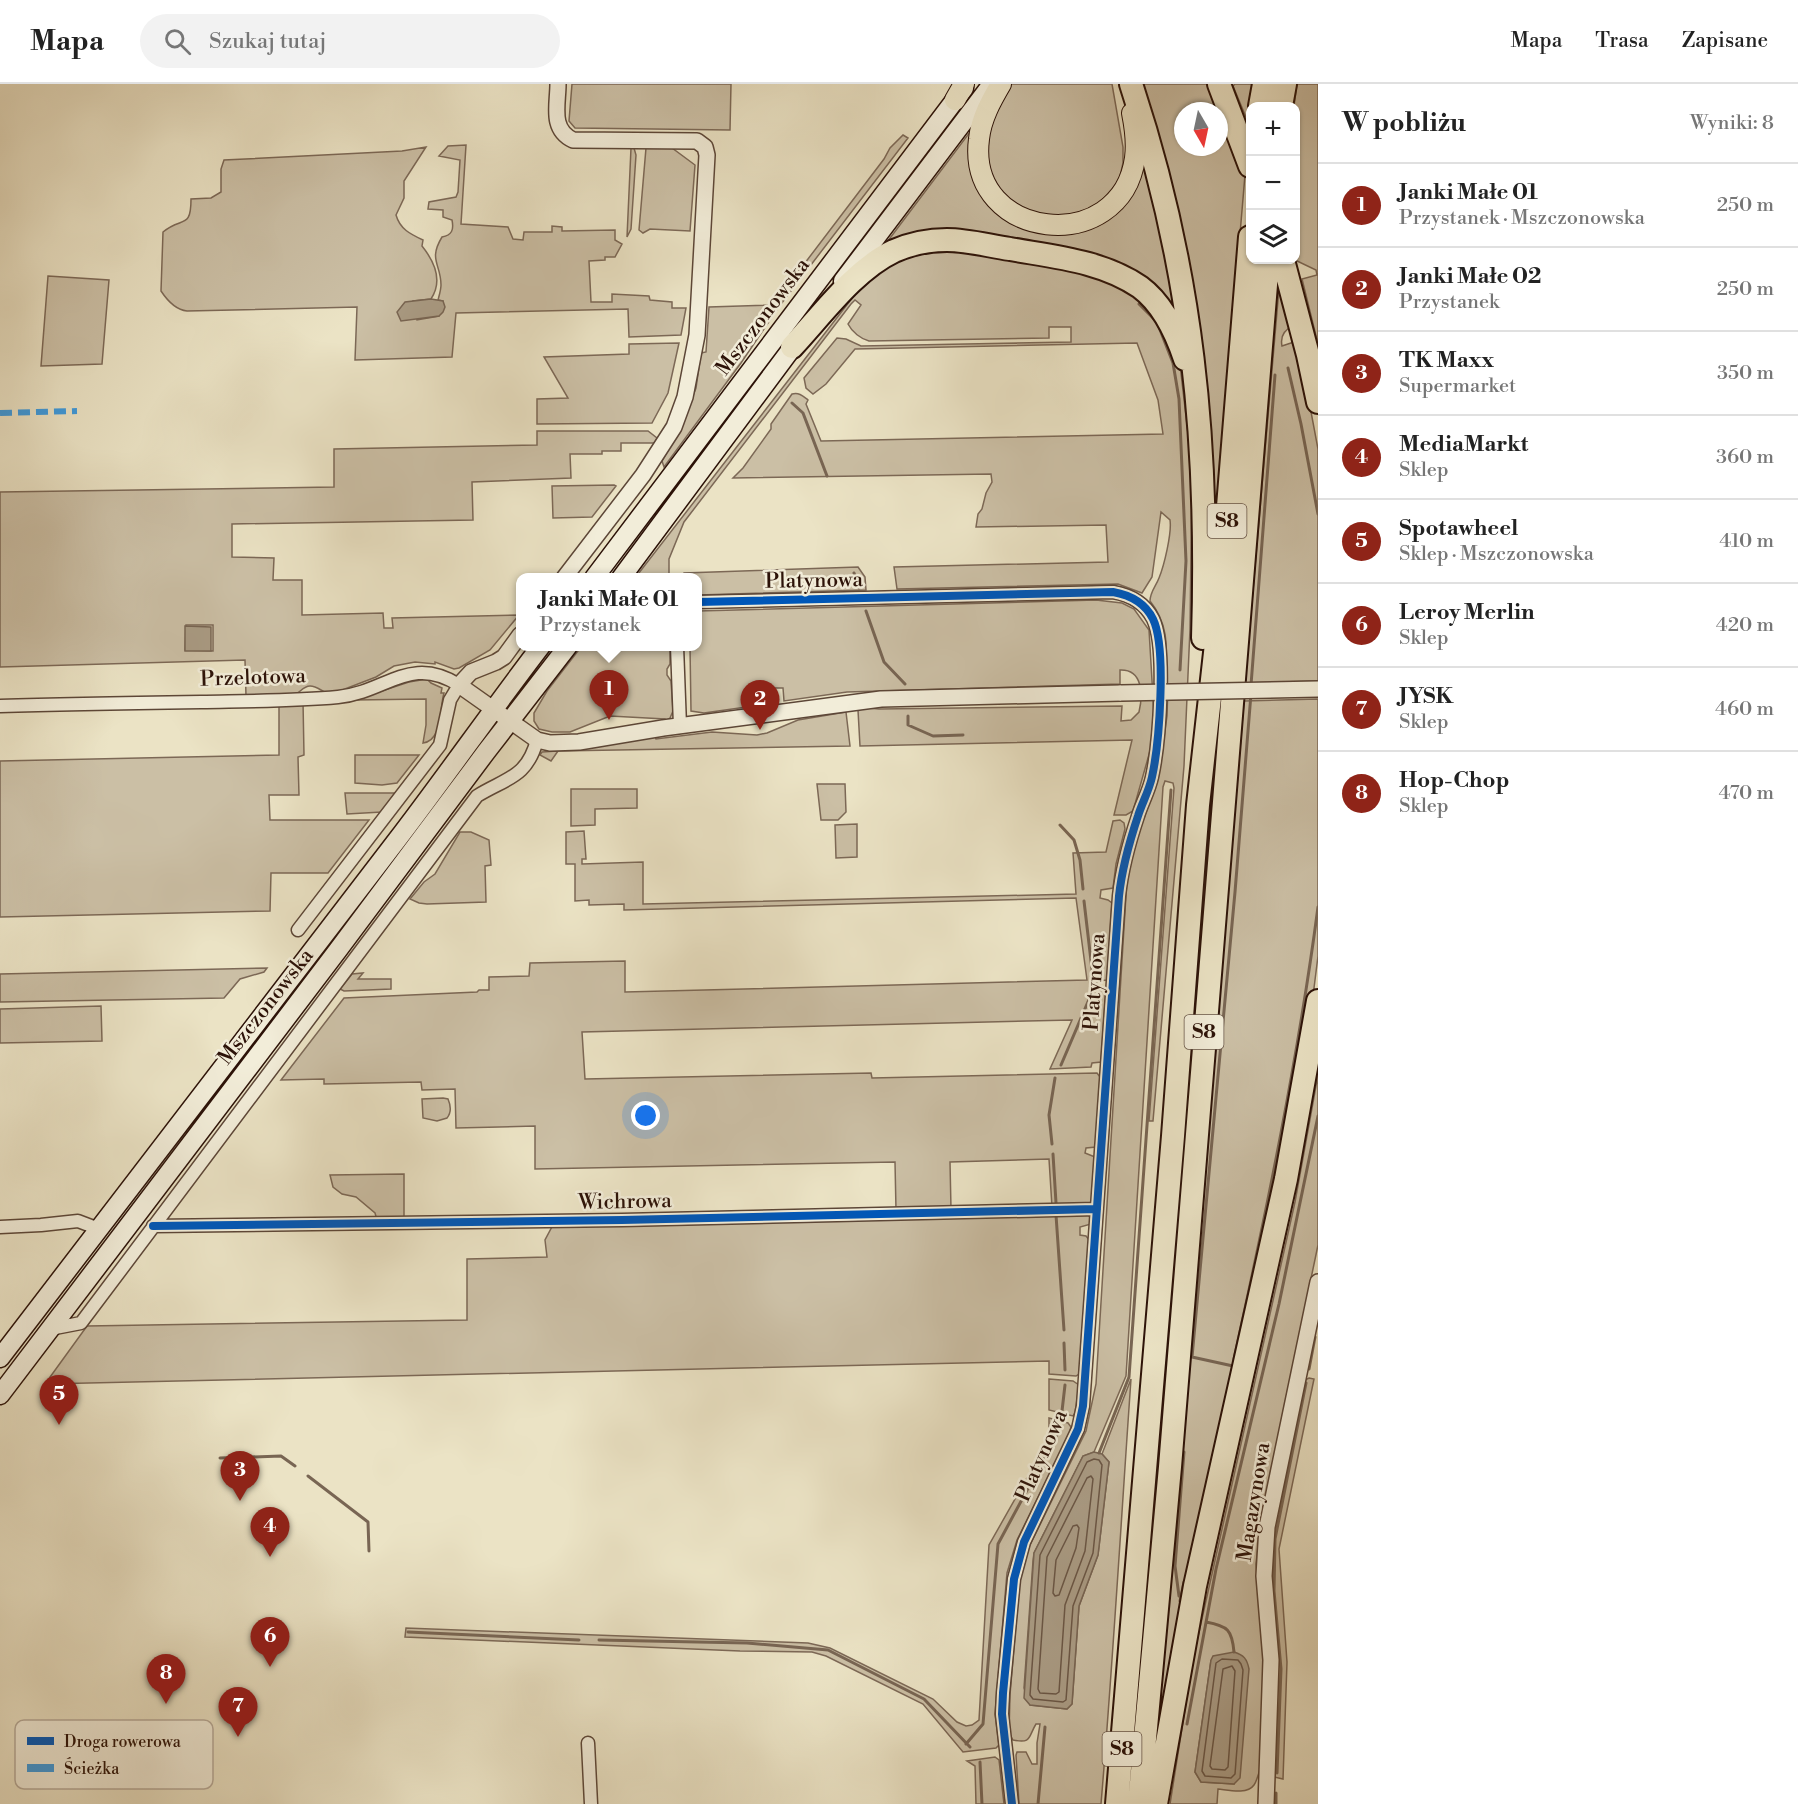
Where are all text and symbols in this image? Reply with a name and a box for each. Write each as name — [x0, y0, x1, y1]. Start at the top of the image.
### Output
search box — [140, 14, 560, 68]
text: Mapa — [30, 24, 104, 59]
icon: search — [161, 25, 194, 58]
text: Szukaj tutaj — [209, 28, 326, 55]
text: Mapa — [1510, 28, 1562, 54]
text: Trasa — [1595, 28, 1649, 54]
text: Zapisane — [1682, 28, 1768, 54]
north arrow — [1174, 102, 1228, 156]
map controls — [1246, 102, 1300, 264]
button: + — [1246, 102, 1300, 156]
text: W pobliżu — [1342, 107, 1466, 139]
text: Wyniki: 8 — [1690, 111, 1774, 136]
button: − — [1246, 156, 1300, 210]
text: Janki Małe 01 — [1399, 179, 1538, 206]
text: 1 — [1357, 193, 1366, 218]
text: 250 m — [1717, 193, 1774, 218]
text: Przystanek · Mszczonowska — [1399, 206, 1645, 231]
button: layers — [1246, 210, 1300, 264]
street label: Mszczonowska — [710, 253, 816, 381]
text: Janki Małe 02 — [1399, 263, 1541, 290]
text: 2 — [1355, 277, 1368, 302]
text: 250 m — [1717, 277, 1774, 302]
text: Przystanek — [1399, 290, 1500, 315]
text: TK Maxx — [1399, 347, 1494, 374]
text: 3 — [1355, 361, 1368, 386]
text: 350 m — [1717, 361, 1774, 386]
text: Supermarket — [1399, 374, 1516, 399]
text: MediaMarkt — [1399, 431, 1528, 458]
text: 4 — [1355, 445, 1368, 470]
text: 360 m — [1716, 445, 1774, 470]
text: Sklep — [1399, 458, 1449, 483]
road number: S8 — [1208, 504, 1246, 538]
text: Spotawheel — [1399, 515, 1518, 542]
text: 5 — [1355, 529, 1368, 554]
text: 410 m — [1719, 529, 1774, 554]
text: Sklep · Mszczonowska — [1399, 542, 1594, 567]
street label: Platynowa — [765, 567, 864, 595]
popup — [516, 573, 702, 651]
text: Janki Małe 01 — [540, 586, 678, 613]
text: Leroy Merlin — [1399, 599, 1534, 626]
text: Przystanek — [540, 613, 640, 638]
text: 6 — [1355, 613, 1368, 638]
text: 420 m — [1716, 613, 1774, 638]
text: Sklep — [1399, 626, 1449, 651]
street label: Przelotowa — [200, 663, 307, 693]
pin: 1 — [590, 670, 628, 720]
pin: 2 — [740, 680, 780, 730]
text: JYSK — [1399, 683, 1453, 710]
text: 7 — [1356, 697, 1367, 722]
text: 460 m — [1715, 697, 1774, 722]
text: Sklep — [1399, 710, 1449, 735]
text: Hop-Chop — [1399, 767, 1509, 794]
text: 8 — [1355, 781, 1368, 806]
text: 470 m — [1718, 781, 1774, 806]
text: Sklep — [1399, 794, 1449, 819]
street label: Platynowa — [1079, 932, 1111, 1032]
street label: Mszczonowska — [213, 943, 320, 1070]
road number: S8 — [1184, 1015, 1224, 1049]
your location — [631, 1101, 660, 1130]
street label: Wichrowa — [577, 1188, 672, 1216]
pin: 5 — [40, 1376, 78, 1425]
street label: Platynowa — [1010, 1406, 1074, 1506]
street label: Magazynowa — [1232, 1440, 1276, 1563]
pin: 3 — [220, 1452, 260, 1501]
pin: 4 — [250, 1508, 290, 1557]
pin: 6 — [250, 1618, 290, 1667]
pin: 8 — [146, 1654, 186, 1704]
pin: 7 — [218, 1688, 258, 1737]
legend — [15, 1720, 213, 1789]
text: Droga rowerowa — [64, 1732, 182, 1752]
road number: S8 — [1102, 1732, 1142, 1766]
text: Ścieżka — [64, 1757, 120, 1779]

